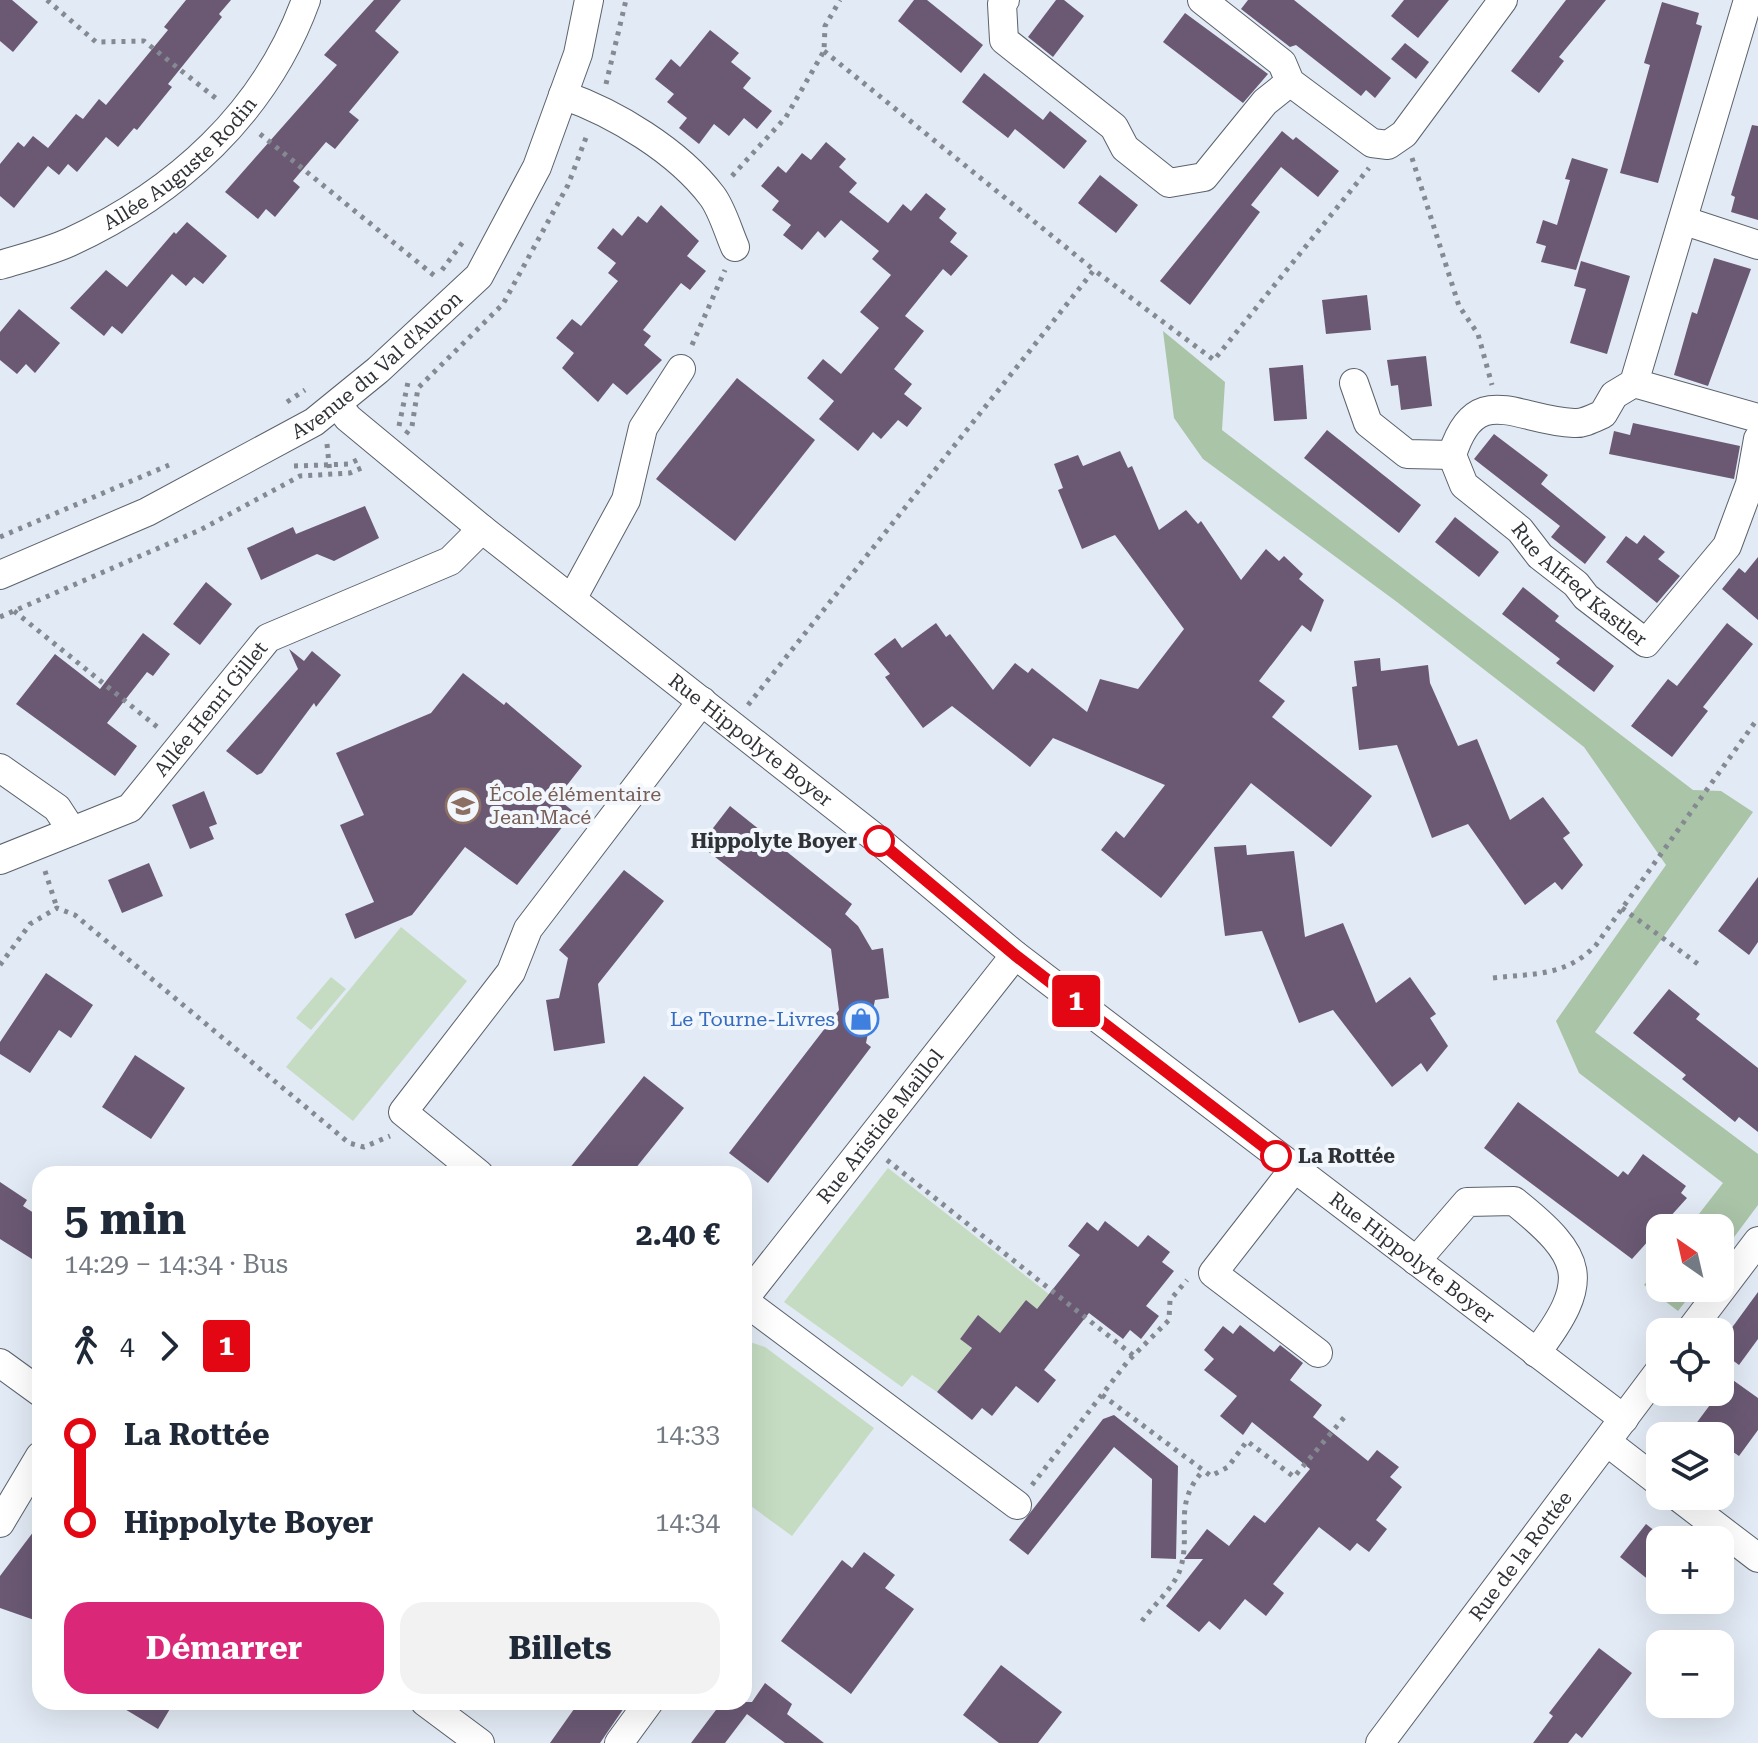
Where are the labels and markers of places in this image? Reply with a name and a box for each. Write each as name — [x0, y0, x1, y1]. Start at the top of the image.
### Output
place label: École élémentaire Jean Macé — [489, 782, 661, 829]
school or university icon: École élémentaire Jean Macé — [444, 787, 482, 825]
marker: Hippolyte Boyer — [864, 826, 894, 856]
place label: Hippolyte Boyer — [691, 829, 857, 853]
shop icon: Le Tourne-Livres — [842, 1000, 880, 1038]
place label: Le Tourne-Livres — [670, 1007, 835, 1031]
marker: La Rottée — [1261, 1141, 1291, 1171]
place label: La Rottée — [1298, 1144, 1395, 1168]

